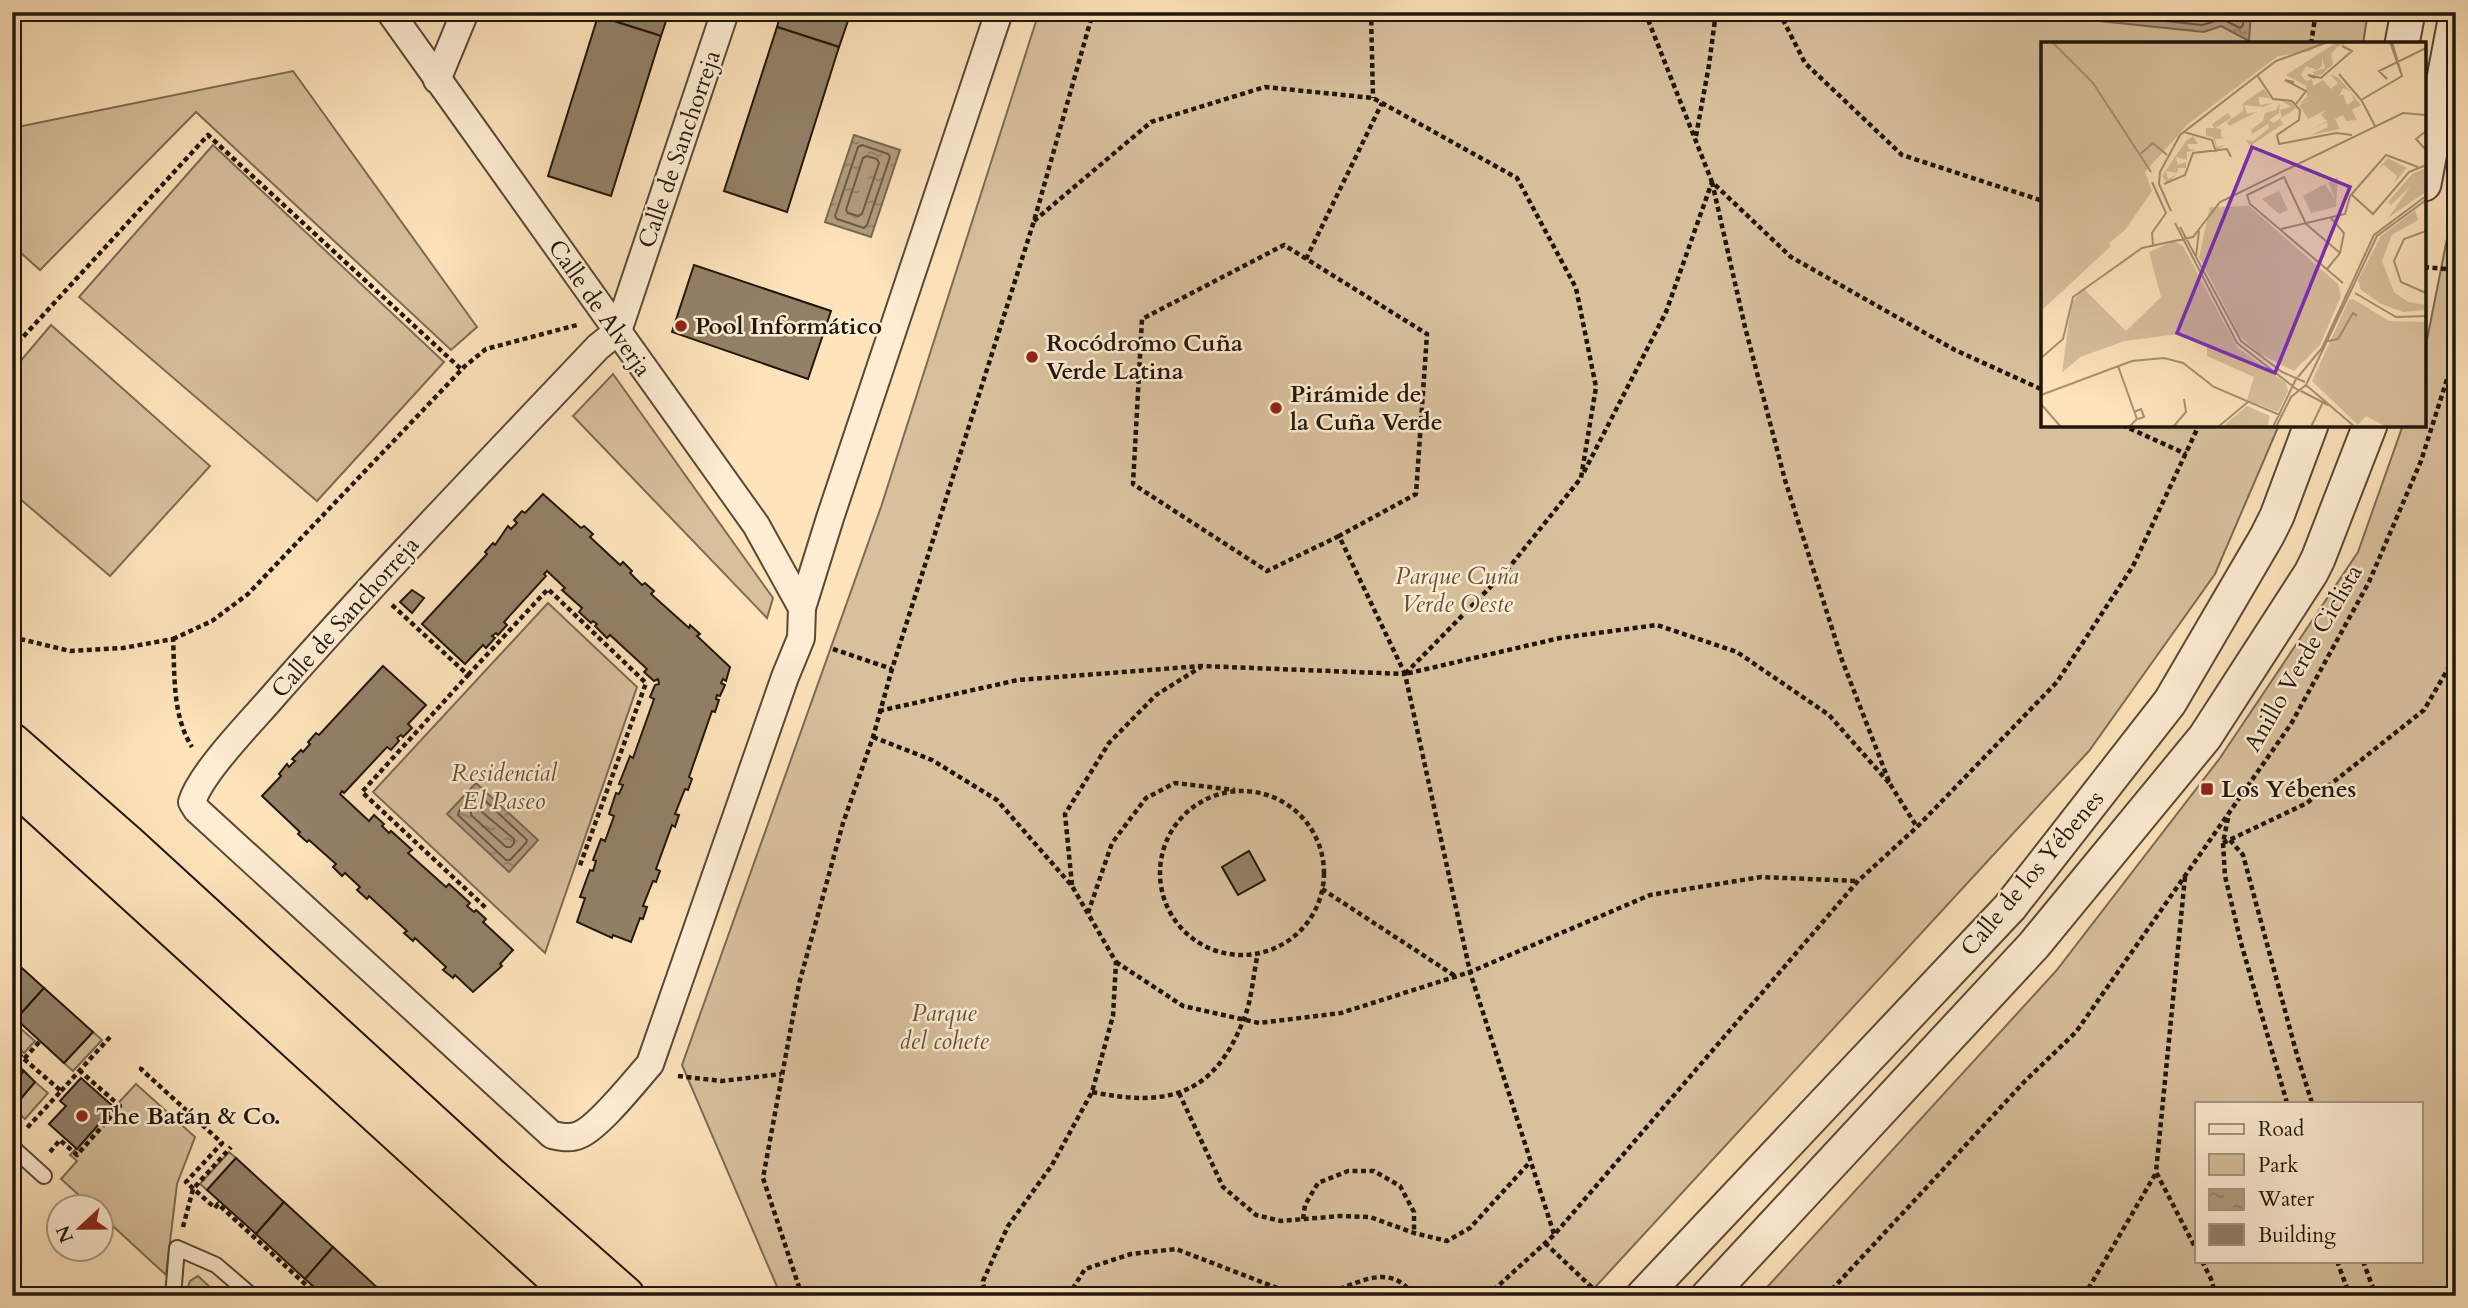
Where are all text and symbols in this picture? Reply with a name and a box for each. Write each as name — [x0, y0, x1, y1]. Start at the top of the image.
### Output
inset map — [2041, 42, 2426, 427]
street label: Calle de Sanchorreja — [630, 45, 729, 252]
street label: Calle de Alverja — [540, 233, 659, 384]
place label: Pool Informático — [695, 310, 882, 343]
marker: Pool Informático — [673, 318, 689, 334]
place label: Rocódromo Cuña Verde Latina — [1046, 327, 1243, 388]
marker: Rocódromo Cuña Verde Latina — [1024, 349, 1040, 365]
place label: Pirámide de la Cuña Verde — [1290, 378, 1443, 439]
marker: Pirámide de la Cuña Verde — [1268, 400, 1284, 416]
street label: Calle de Sanchorreja — [264, 529, 427, 705]
street label: Anillo Verde Ciclista — [2236, 558, 2371, 758]
park label: Parque Cuña Verde Oeste — [1395, 560, 1519, 621]
park label: Residencial El Paseo — [451, 757, 558, 818]
place label: Los Yébenes — [2221, 773, 2356, 806]
marker: Los Yébenes — [2199, 781, 2215, 797]
street label: Calle de los Yébenes — [1953, 783, 2112, 963]
park label: Parque del cohete — [899, 997, 989, 1058]
place label: The Batán & Co. — [96, 1100, 281, 1133]
legend — [2195, 1102, 2422, 1262]
marker: The Batán & Co. — [74, 1108, 90, 1124]
text: Road — [2258, 1115, 2304, 1144]
text: Park — [2258, 1151, 2299, 1180]
text: Water — [2257, 1185, 2314, 1214]
north arrow — [46, 1192, 116, 1262]
text: N — [50, 1221, 80, 1247]
text: Building — [2258, 1221, 2336, 1250]

